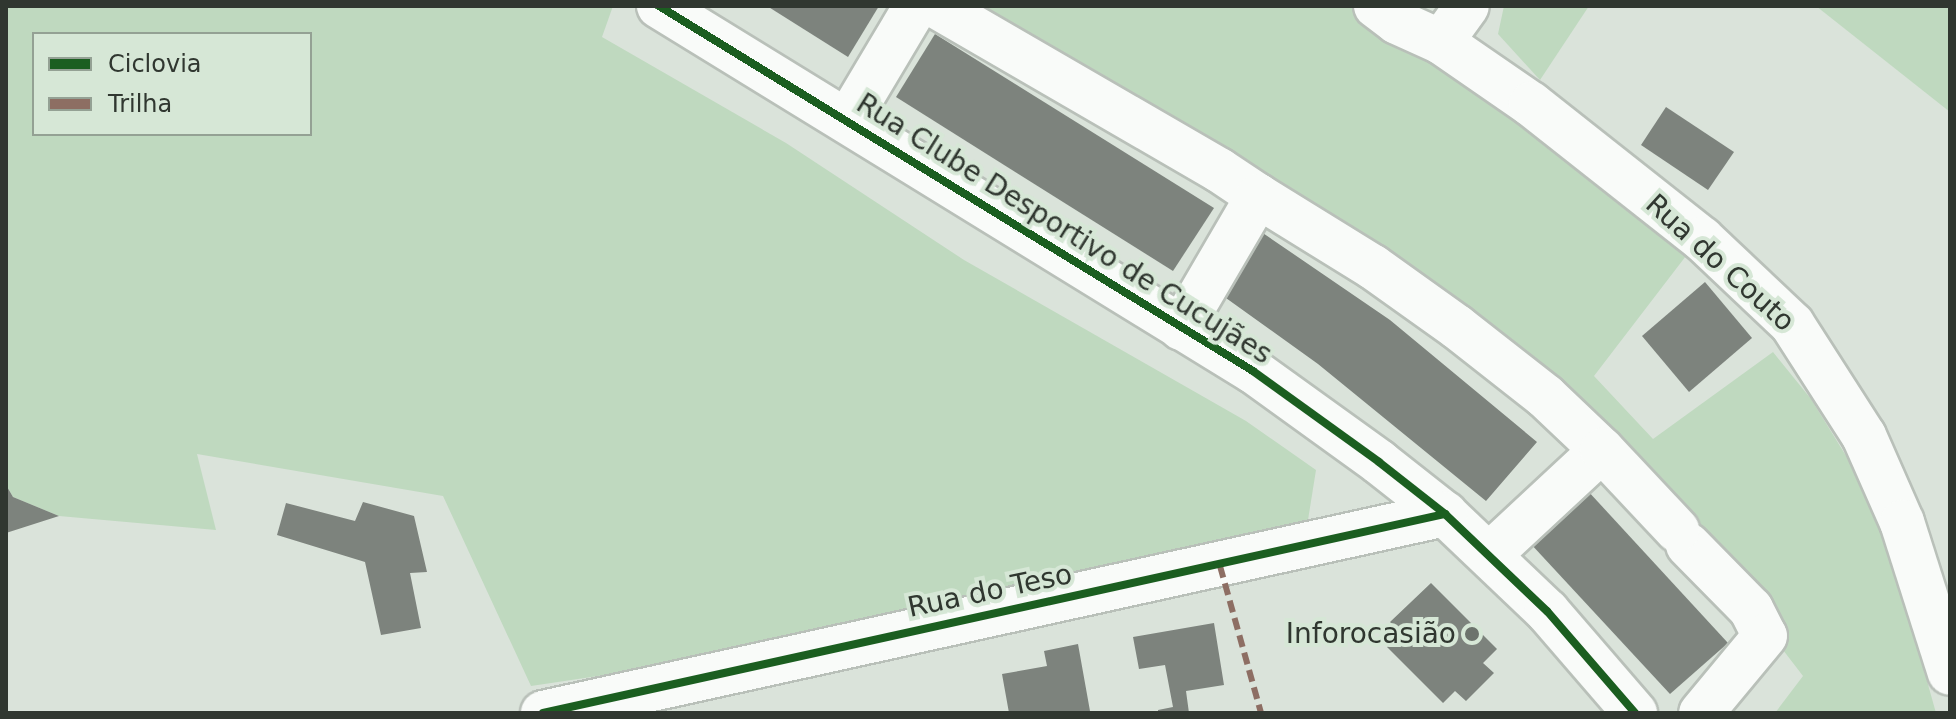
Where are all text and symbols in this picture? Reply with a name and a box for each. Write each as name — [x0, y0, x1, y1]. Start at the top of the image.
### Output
legend — [32, 32, 312, 136]
text: Ciclovia — [108, 50, 202, 78]
street label: Rua Clube Desportivo de Cucujães — [850, 87, 1278, 371]
text: Trilha — [108, 90, 172, 118]
street label: Rua do Couto — [1639, 188, 1801, 338]
street label: Rua do Teso — [905, 557, 1075, 625]
place label: Inforocasião — [1286, 617, 1456, 651]
marker: Inforocasião — [1463, 625, 1481, 643]

